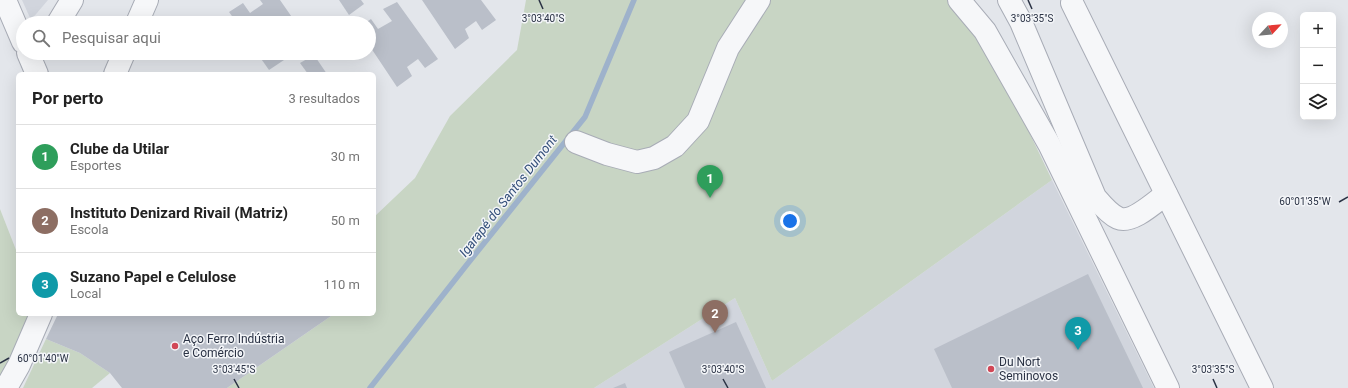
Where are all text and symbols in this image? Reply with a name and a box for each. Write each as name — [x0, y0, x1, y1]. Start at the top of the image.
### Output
north arrow — [1252, 12, 1288, 48]
map controls — [1300, 12, 1336, 120]
button: + — [1300, 12, 1336, 48]
text: 3°03'40"S — [522, 13, 564, 24]
text: 3°03'35"S — [1011, 13, 1053, 24]
search box — [16, 16, 376, 60]
icon: search — [30, 27, 52, 49]
text: Pesquisar aqui — [62, 29, 161, 47]
button: − — [1300, 48, 1336, 84]
button: layers — [1300, 84, 1336, 120]
text: Por perto — [32, 88, 103, 108]
text: 3 resultados — [288, 91, 360, 106]
water label: Igarapé do Santos Dumont — [456, 132, 560, 260]
text: Clube da Utilar — [70, 140, 169, 158]
text: 1 — [41, 149, 49, 164]
text: 30 m — [331, 149, 360, 164]
text: Esportes — [70, 158, 121, 173]
pin: 1 — [697, 165, 723, 198]
text: 60°01'35"W — [1279, 196, 1331, 207]
text: Instituto Denizard Rivail (Matriz) — [70, 204, 288, 222]
your location — [780, 211, 800, 231]
text: 2 — [41, 213, 49, 228]
text: 50 m — [331, 213, 360, 228]
text: Escola — [70, 222, 109, 237]
text: Suzano Papel e Celulose — [70, 268, 236, 286]
text: 3 — [41, 277, 49, 292]
text: 110 m — [323, 277, 360, 292]
text: Local — [70, 286, 101, 301]
pin: 2 — [702, 300, 728, 333]
pin: 3 — [1065, 317, 1091, 350]
place label: Aço Ferro Indústria e Comércio — [183, 332, 285, 360]
marker: Aço Ferro Indústria e Comércio — [170, 341, 180, 351]
text: 60°01'40"W — [17, 353, 69, 364]
place label: Du Nort Seminovos — [999, 355, 1058, 383]
text: 3°03'45"S — [213, 364, 255, 375]
text: 3°03'40"S — [702, 364, 744, 375]
marker: Du Nort Seminovos — [986, 364, 996, 374]
text: 3°03'35"S — [1192, 364, 1234, 375]

